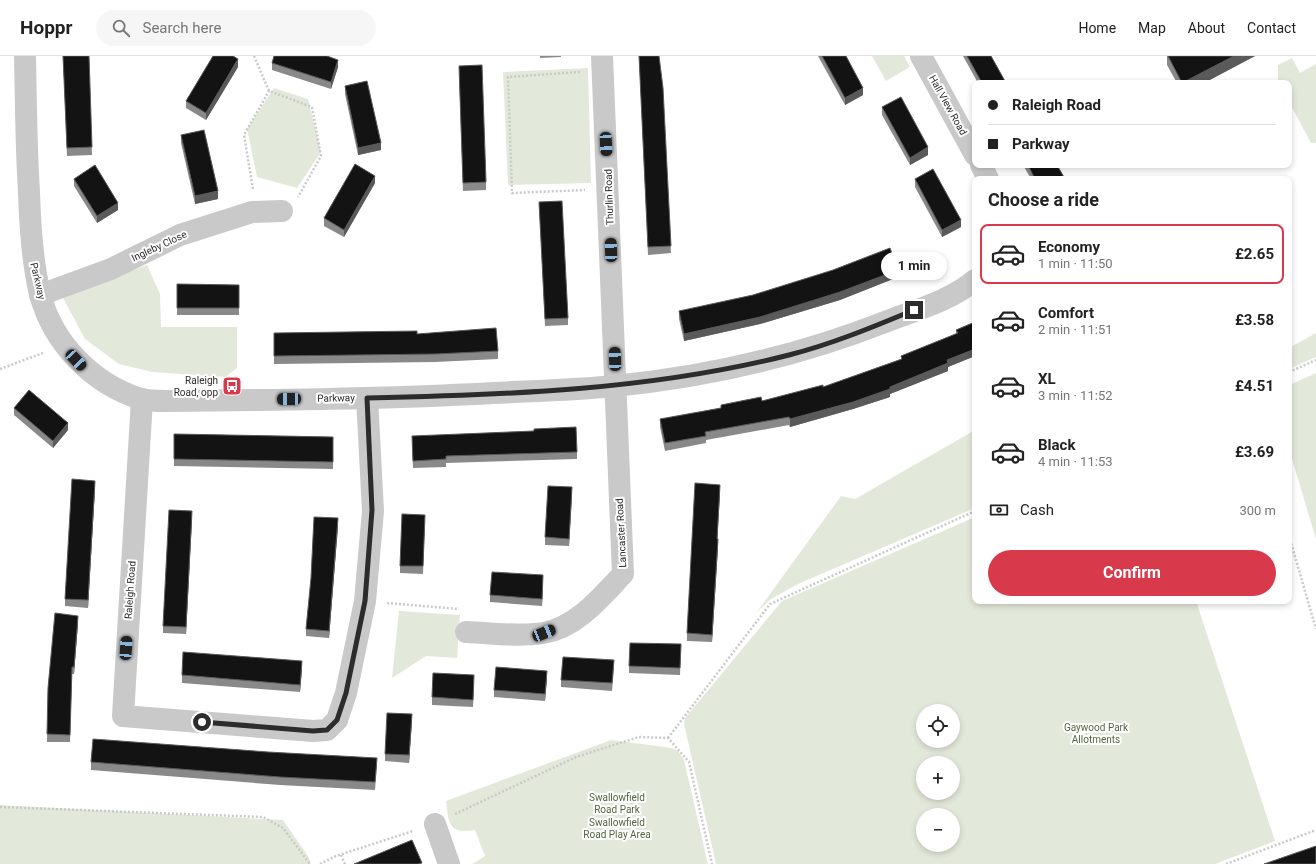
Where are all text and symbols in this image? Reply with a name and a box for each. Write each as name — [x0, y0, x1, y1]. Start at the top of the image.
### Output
search box — [96, 10, 376, 46]
text: Hoppr — [20, 16, 72, 39]
icon: search — [110, 17, 132, 39]
text: Search here — [142, 19, 221, 37]
text: Home — [1078, 20, 1116, 36]
text: Map — [1138, 20, 1166, 36]
text: About — [1188, 20, 1225, 36]
text: Contact — [1247, 20, 1296, 36]
street label: Hall View Road — [927, 73, 969, 137]
text: Raleigh Road — [1012, 96, 1101, 114]
car — [599, 132, 613, 156]
text: Parkway — [1012, 135, 1070, 153]
street label: Thurlin Road — [603, 169, 615, 225]
text: Choose a ride — [988, 189, 1099, 210]
street label: Ingleby Close — [130, 228, 188, 264]
icon: car — [990, 236, 1026, 272]
car — [605, 238, 617, 262]
text: Economy — [1038, 238, 1100, 256]
text: £2.65 — [1235, 245, 1274, 263]
callout: 1 min — [881, 252, 947, 280]
text: 1 min · 11:50 — [1038, 256, 1113, 271]
text: 1 min — [898, 258, 930, 273]
street label: Parkway — [28, 261, 48, 301]
route end — [905, 301, 923, 319]
icon: car — [990, 302, 1026, 338]
text: Comfort — [1038, 304, 1094, 322]
text: £3.58 — [1235, 311, 1274, 329]
text: 2 min · 11:51 — [1038, 322, 1113, 337]
car — [63, 347, 89, 373]
car — [609, 347, 621, 371]
icon: car — [990, 368, 1026, 404]
text: XL — [1038, 370, 1056, 388]
place label: Raleigh Road, opp — [174, 375, 218, 398]
bus stop icon: Raleigh Road, opp — [221, 375, 243, 397]
text: £4.51 — [1235, 377, 1274, 395]
text: 3 min · 11:52 — [1038, 388, 1113, 403]
street label: Parkway — [317, 392, 355, 404]
car — [277, 393, 301, 405]
icon: car — [990, 434, 1026, 470]
text: Black — [1038, 436, 1075, 454]
text: £3.69 — [1235, 443, 1274, 461]
text: 4 min · 11:53 — [1038, 454, 1113, 469]
street label: Lancaster Road — [614, 498, 628, 568]
icon: cash — [988, 499, 1010, 521]
text: Cash — [1020, 501, 1054, 519]
text: 300 m — [1239, 503, 1276, 518]
button: Confirm — [988, 550, 1276, 596]
street label: Raleigh Road — [122, 561, 138, 619]
car — [531, 623, 557, 643]
car — [119, 636, 133, 660]
map controls — [916, 704, 960, 852]
button: locate — [916, 704, 960, 748]
route start — [193, 713, 211, 731]
park label: Gaywood Park Allotments — [1064, 722, 1129, 745]
button: + — [916, 756, 960, 800]
park label: Swallowfield Road Park — [589, 792, 645, 815]
button: − — [916, 808, 960, 852]
park label: Swallowfield Road Play Area — [583, 817, 651, 840]

